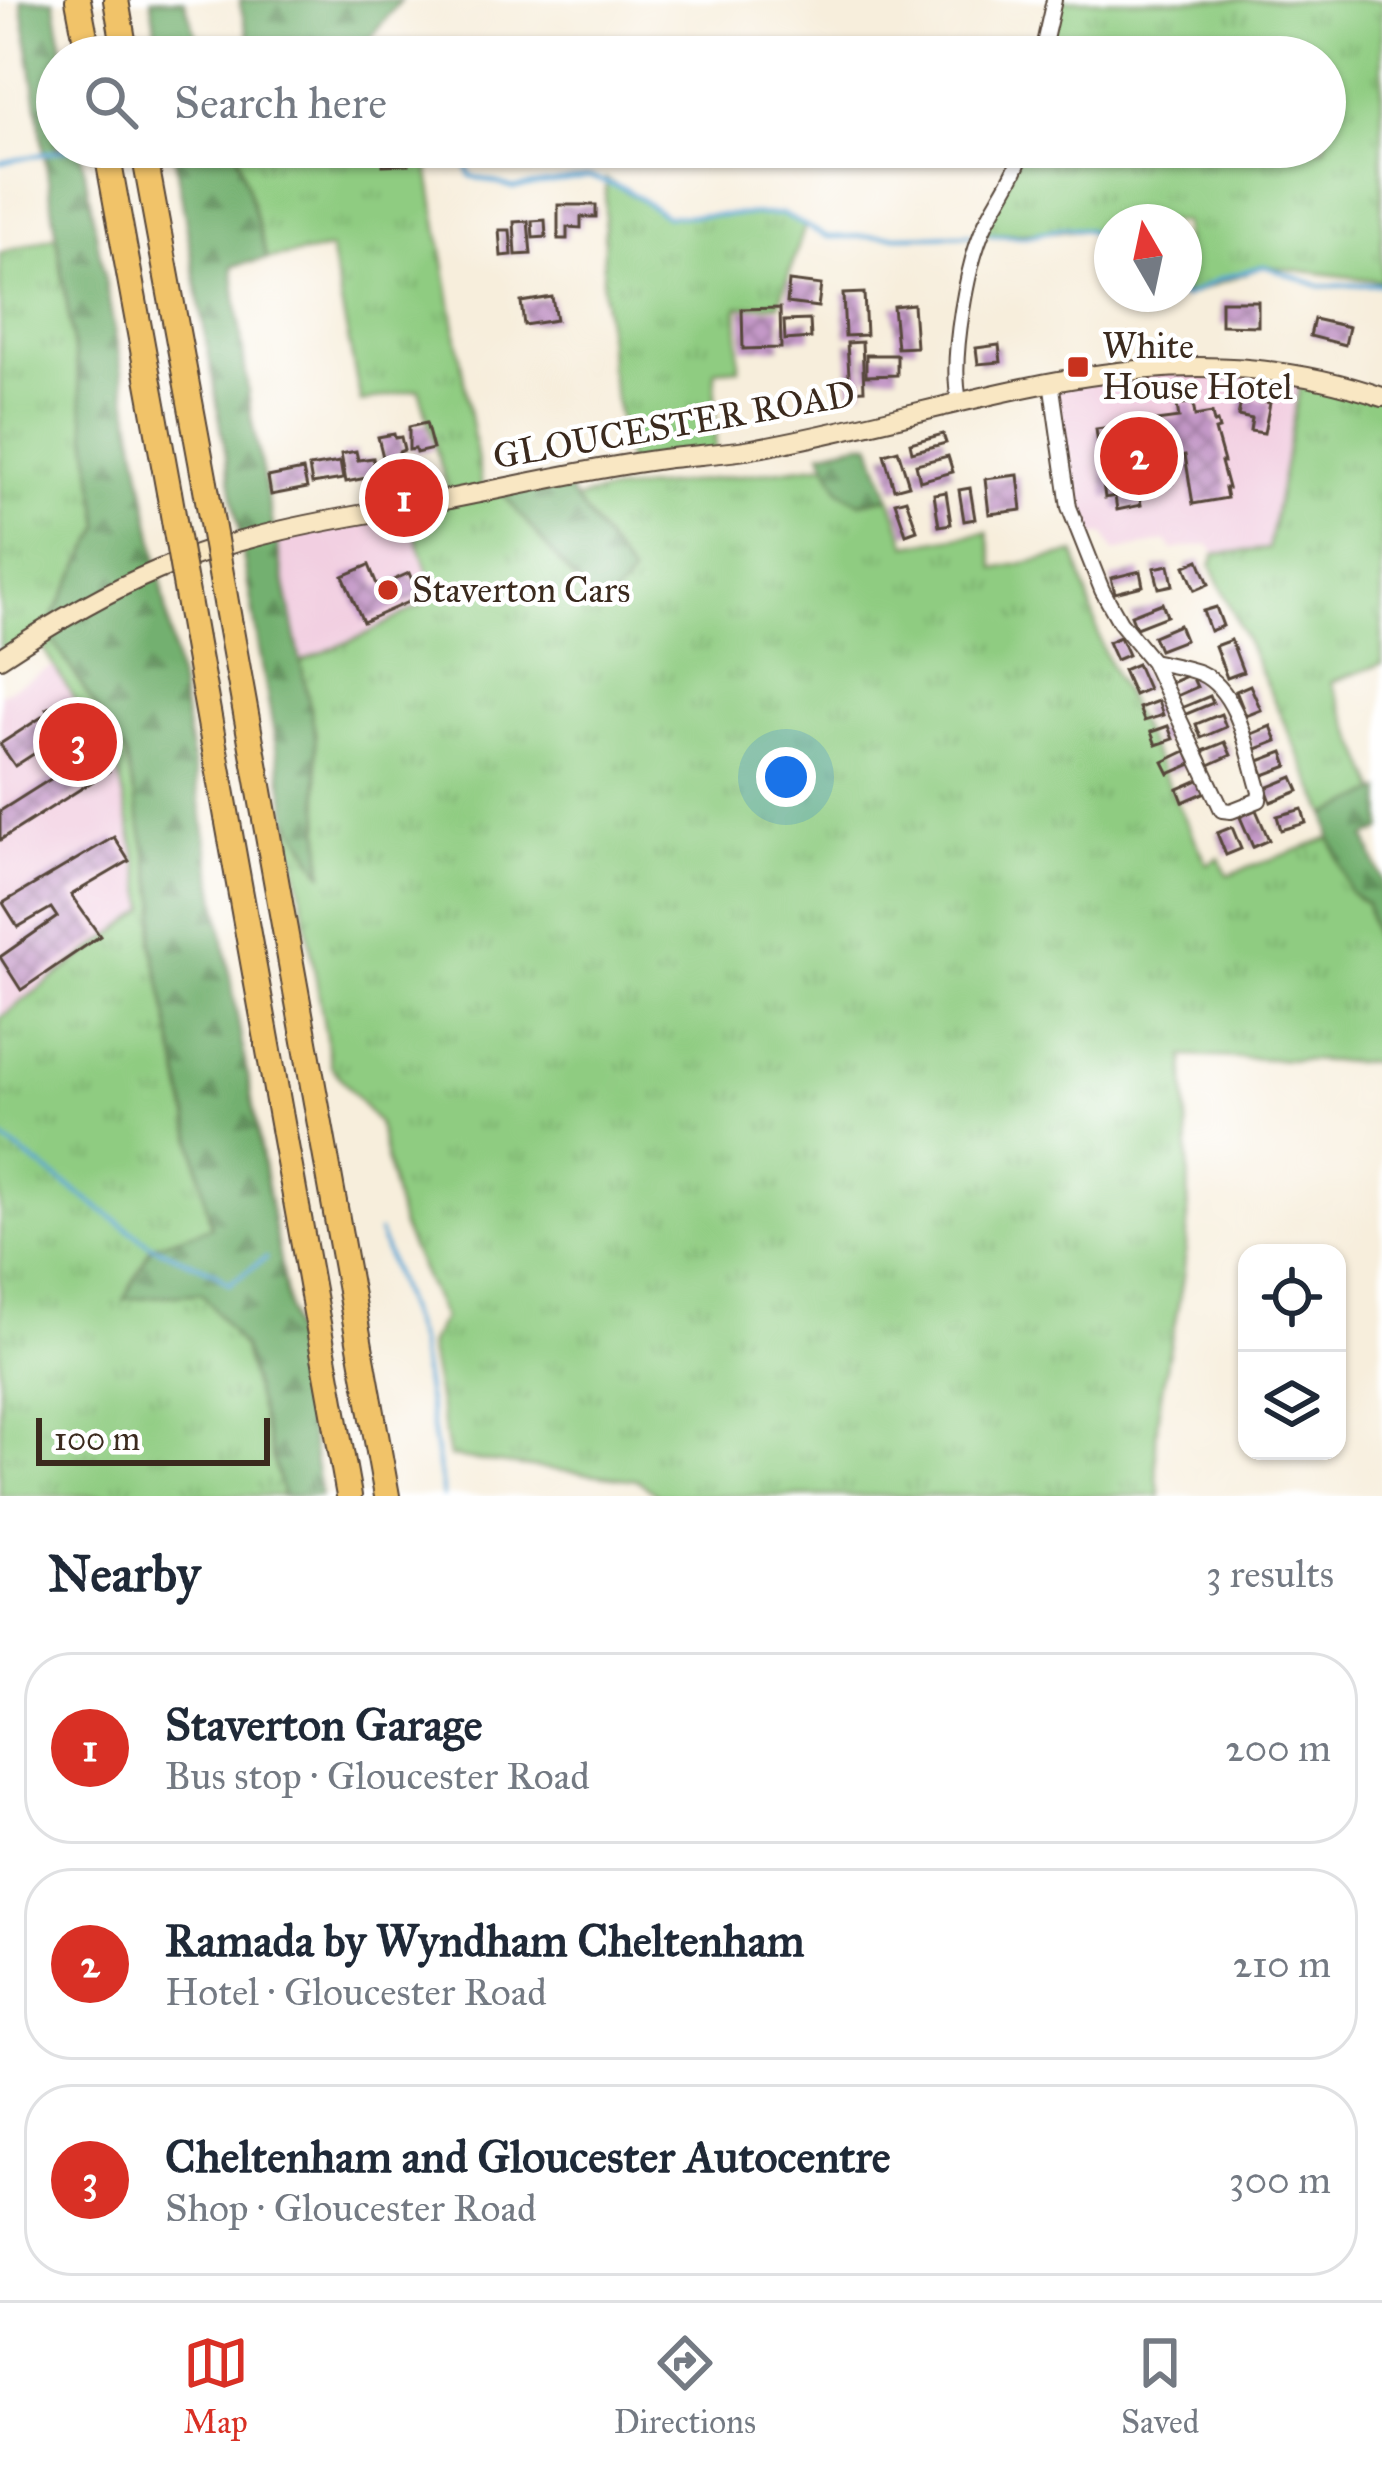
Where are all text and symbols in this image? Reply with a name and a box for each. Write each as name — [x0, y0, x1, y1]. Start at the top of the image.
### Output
search box — [36, 36, 1346, 168]
icon: search — [78, 69, 144, 135]
text: Search here — [174, 75, 387, 130]
north arrow — [1094, 204, 1202, 312]
place label: White House Hotel — [1102, 324, 1293, 409]
marker: White House Hotel — [1065, 354, 1091, 380]
street label: GLOUCESTER ROAD — [490, 371, 858, 479]
pin: 2 — [1100, 411, 1178, 501]
pin: 1 — [365, 453, 443, 543]
place label: Staverton Cars — [412, 568, 630, 612]
marker: Staverton Cars — [375, 577, 401, 603]
pin: 3 — [39, 697, 117, 787]
your location — [756, 747, 816, 807]
map controls — [1238, 1244, 1346, 1460]
button: locate — [1238, 1244, 1346, 1352]
button: layers — [1238, 1352, 1346, 1460]
scale bar — [36, 1412, 270, 1465]
text: 100 m — [54, 1419, 140, 1459]
text: Nearby — [48, 1543, 200, 1605]
text: 3 results — [1206, 1550, 1334, 1598]
text: Staverton Garage — [165, 1697, 483, 1752]
text: 1 — [82, 1724, 98, 1772]
text: 200 m — [1225, 1724, 1331, 1772]
text: Bus stop · Gloucester Road — [165, 1752, 590, 1800]
text: Ramada by Wyndham Cheltenham — [165, 1913, 805, 1968]
text: 2 — [80, 1940, 100, 1988]
text: 210 m — [1233, 1940, 1331, 1988]
text: Hotel · Gloucester Road — [165, 1968, 547, 2016]
text: Cheltenham and Gloucester Autocentre — [165, 2129, 891, 2184]
text: 3 — [82, 2156, 98, 2204]
text: 300 m — [1229, 2156, 1331, 2204]
text: Shop · Gloucester Road — [165, 2184, 536, 2232]
tab: Map — [183, 2330, 249, 2442]
tab: Directions — [614, 2330, 756, 2442]
tab: Saved — [1121, 2330, 1199, 2442]

